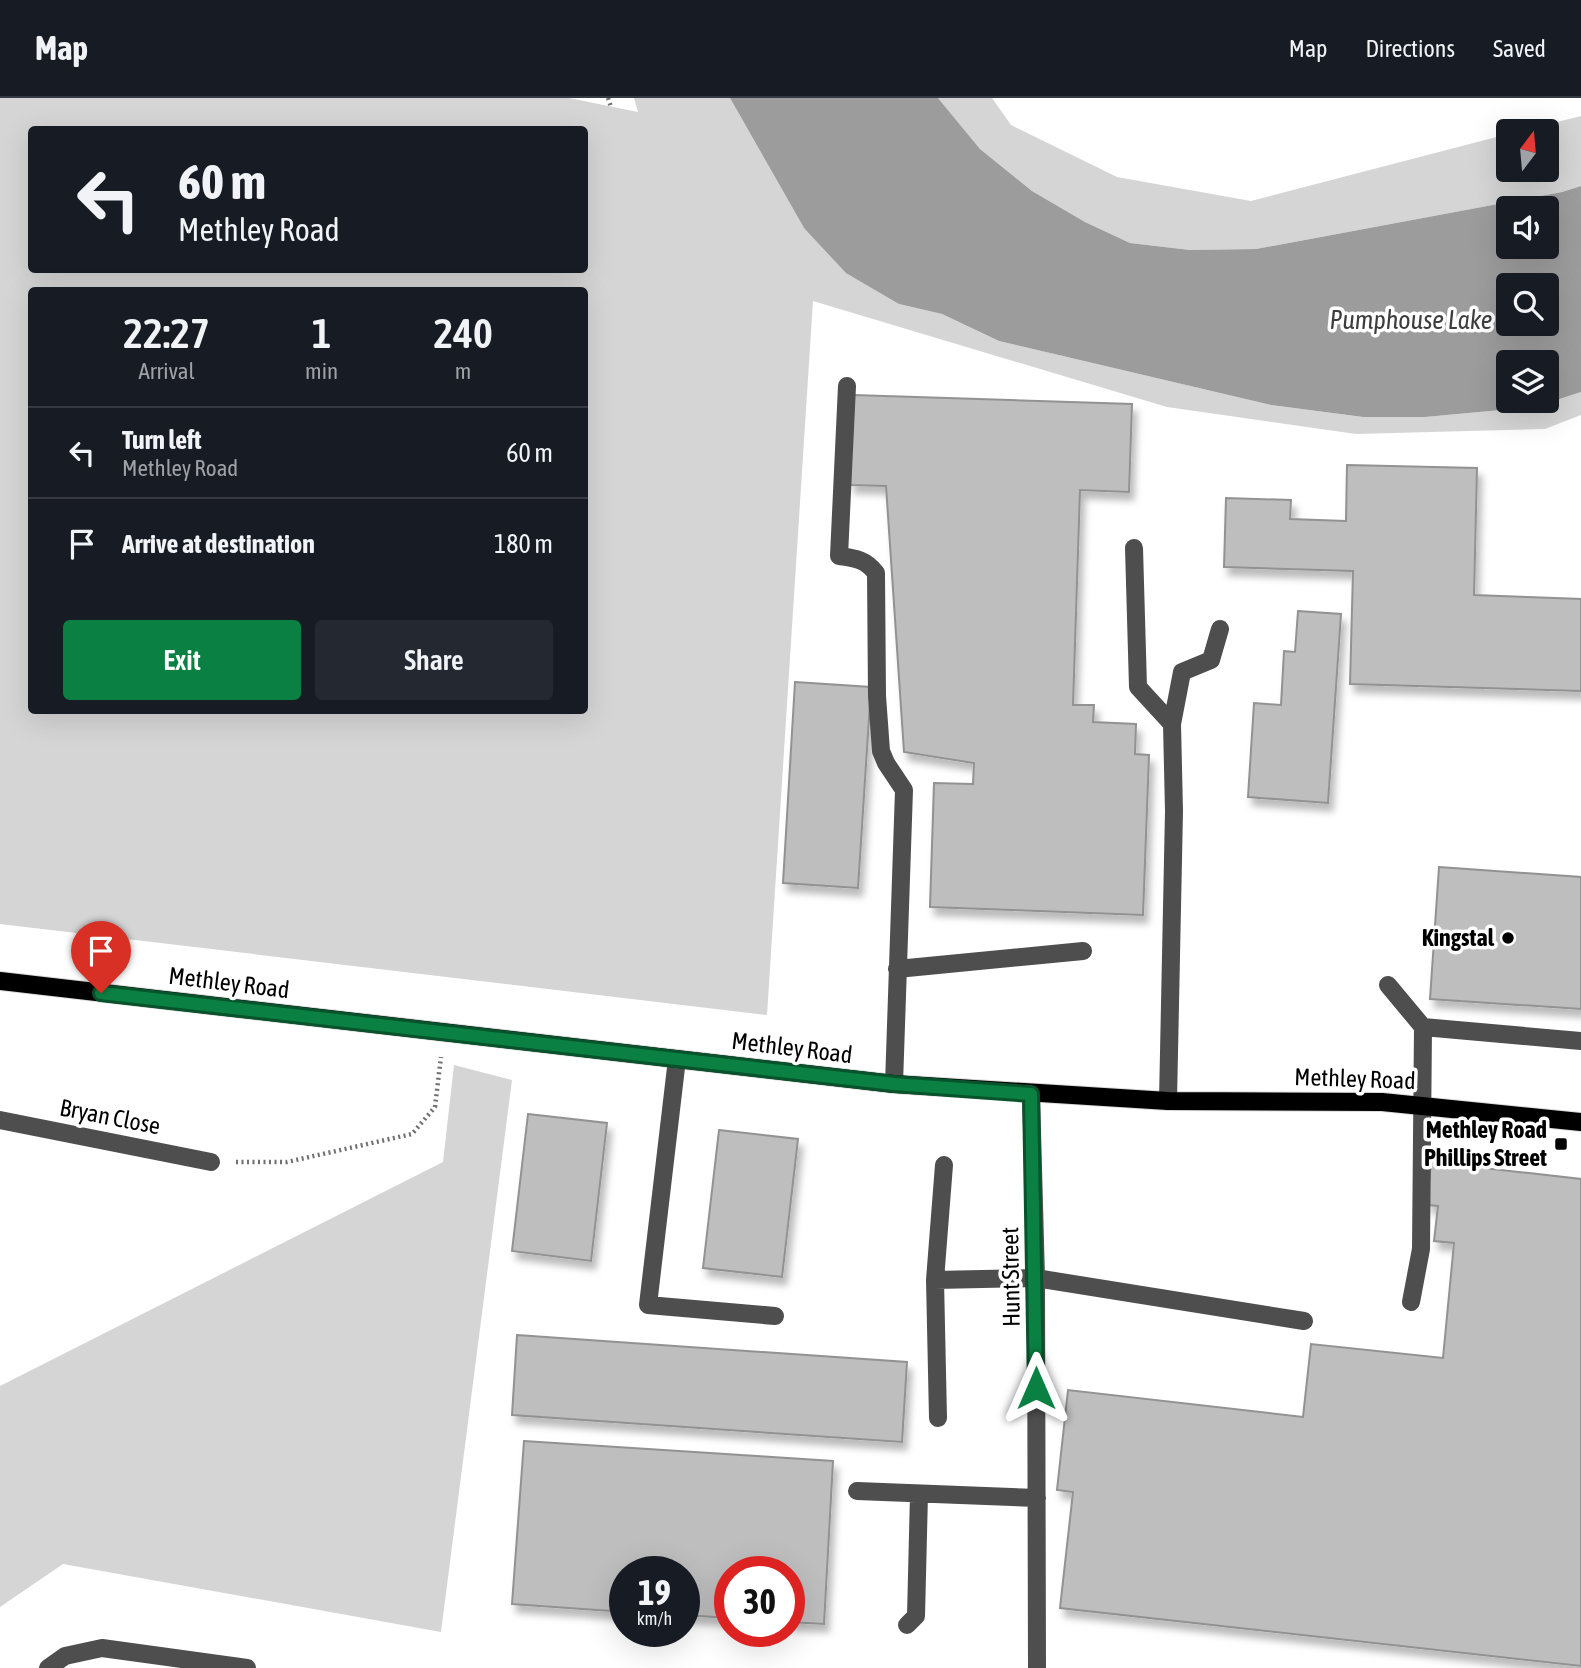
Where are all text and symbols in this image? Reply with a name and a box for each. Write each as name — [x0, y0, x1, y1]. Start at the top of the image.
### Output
text: Map — [35, 29, 88, 67]
text: Map — [1289, 35, 1327, 62]
text: Directions — [1365, 35, 1455, 62]
text: Saved — [1493, 35, 1546, 62]
north arrow — [1496, 119, 1559, 182]
map controls — [1496, 119, 1559, 413]
text: 60 m — [178, 153, 266, 209]
icon: left — [63, 154, 154, 245]
button: sound — [1496, 196, 1559, 259]
text: Methley Road — [178, 211, 340, 248]
button: search — [1496, 273, 1559, 336]
water label: Pumphouse Lake — [1329, 305, 1493, 335]
text: 22:27 — [123, 309, 210, 357]
text: 1 — [312, 309, 331, 357]
text: 240 — [433, 309, 493, 357]
button: layers — [1496, 350, 1559, 413]
text: Arrival — [138, 358, 195, 384]
text: min — [305, 358, 338, 384]
text: m — [455, 358, 471, 384]
text: Turn left — [122, 425, 202, 455]
icon: left — [63, 434, 101, 472]
text: 60 m — [506, 438, 553, 468]
text: Methley Road — [122, 455, 238, 481]
icon: arrive — [63, 525, 101, 563]
text: Arrive at destination — [122, 529, 315, 559]
text: 180 m — [494, 529, 553, 559]
button: Exit — [63, 620, 301, 700]
button: Share — [315, 620, 553, 700]
pin — [71, 921, 131, 993]
place label: Kingstal — [1422, 924, 1495, 951]
marker: Kingstal — [1500, 930, 1516, 946]
icon: arrive — [82, 932, 120, 970]
street label: Methley Road — [167, 962, 291, 1003]
street label: Methley Road — [730, 1027, 854, 1068]
street label: Methley Road — [1294, 1063, 1416, 1094]
street label: Bryan Close — [58, 1094, 163, 1139]
place label: Methley Road Phillips Street — [1424, 1116, 1547, 1171]
marker: Methley Road Phillips Street — [1553, 1136, 1569, 1152]
street label: Hunt Street — [996, 1227, 1025, 1327]
position arrow — [999, 1351, 1073, 1425]
speed limit sign: 30 — [714, 1556, 805, 1647]
text: 19 — [638, 1572, 671, 1612]
text: km/h — [637, 1608, 672, 1629]

